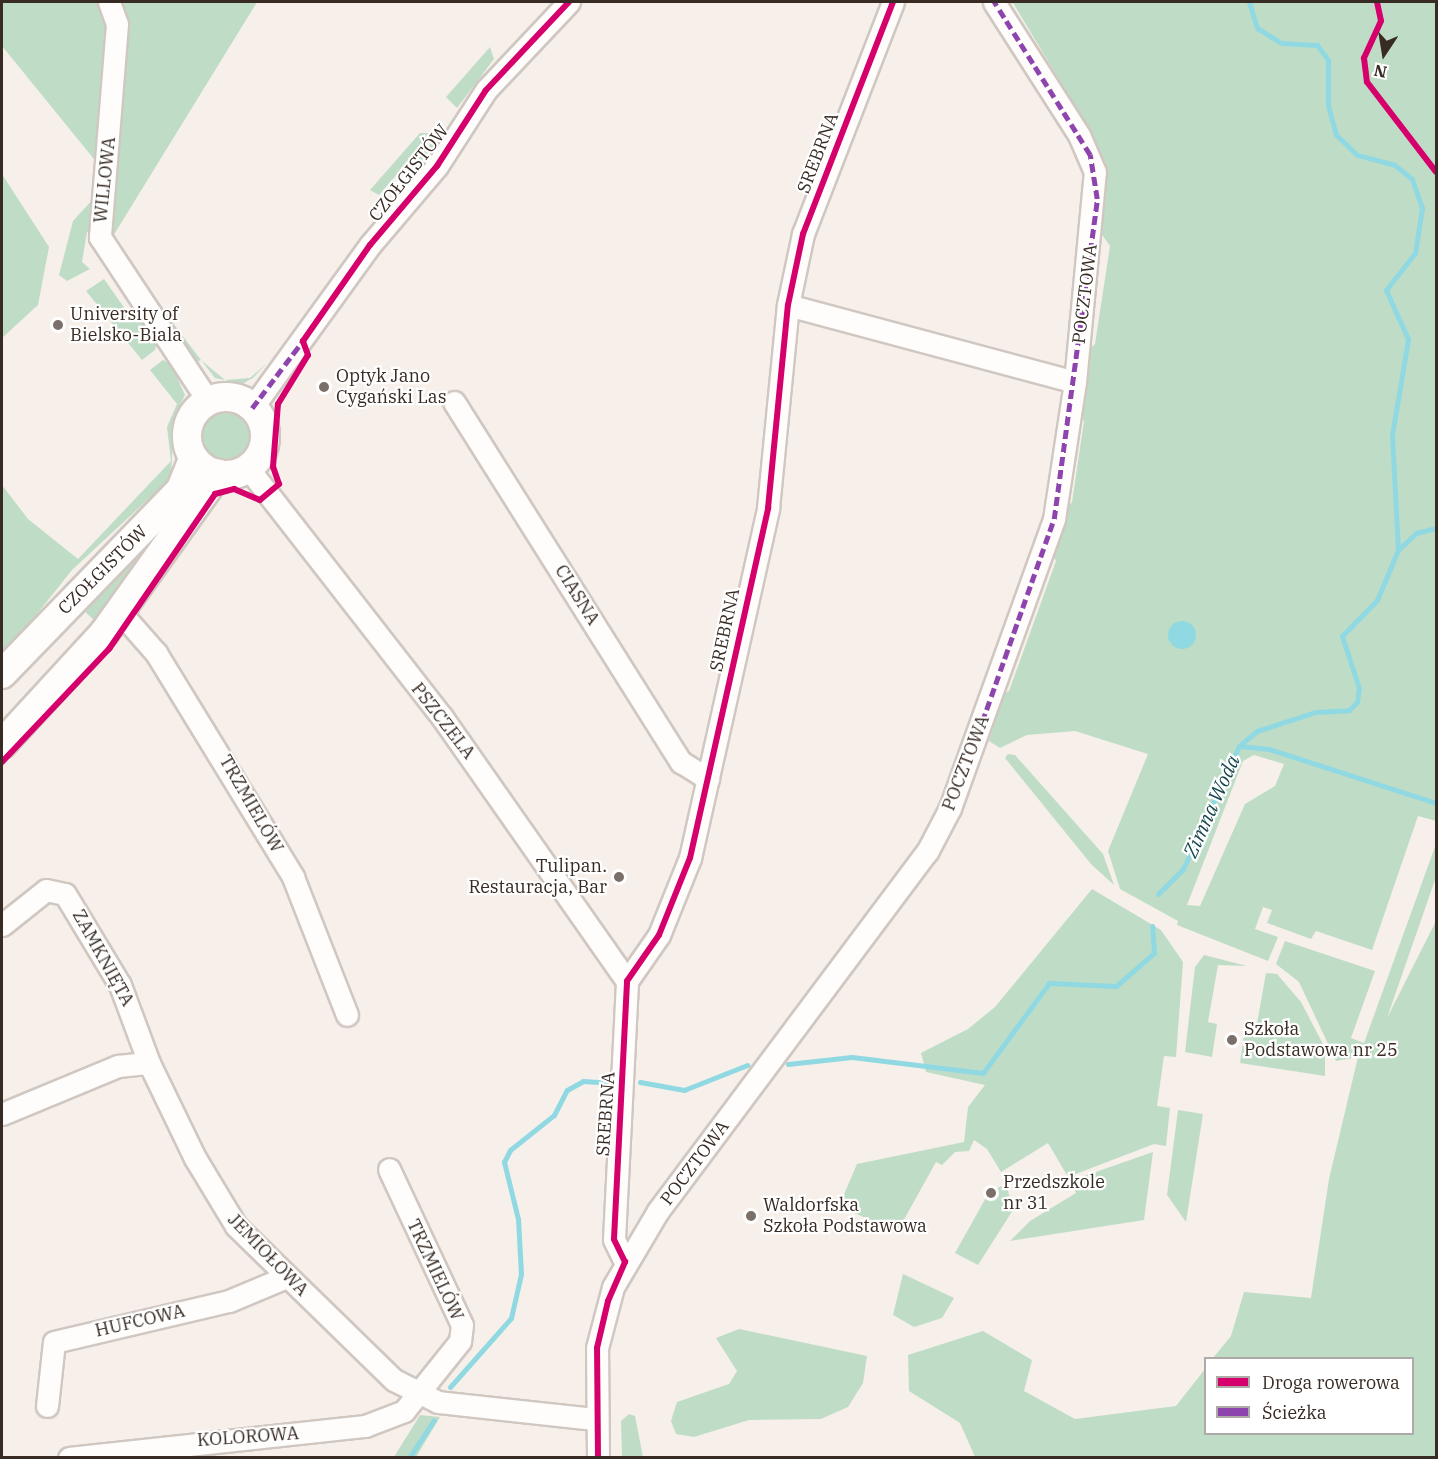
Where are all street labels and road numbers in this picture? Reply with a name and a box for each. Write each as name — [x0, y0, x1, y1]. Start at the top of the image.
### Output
street label: SREBRNA — [793, 110, 843, 196]
street label: CZOŁGISTÓW — [364, 120, 454, 226]
street label: WILLOWA — [90, 136, 120, 224]
street label: POCZTOWA — [1068, 243, 1102, 345]
street label: CZOŁGISTÓW — [54, 521, 152, 619]
street label: CIASNA — [550, 561, 604, 629]
street label: SREBRNA — [706, 586, 744, 674]
street label: PSZCZELA — [407, 679, 479, 763]
street label: POCZTOWA — [938, 712, 994, 814]
street label: TRZMIELÓW — [214, 751, 288, 857]
street label: ZAMKNIĘTA — [68, 906, 138, 1010]
street label: SREBRNA — [592, 1071, 620, 1157]
street label: POCZTOWA — [656, 1116, 734, 1210]
street label: JEMIOŁOWA — [223, 1209, 313, 1301]
street label: TRZMIELÓW — [402, 1216, 468, 1324]
street label: HUFCOWA — [93, 1300, 187, 1342]
street label: KOLOROWA — [196, 1423, 300, 1451]

